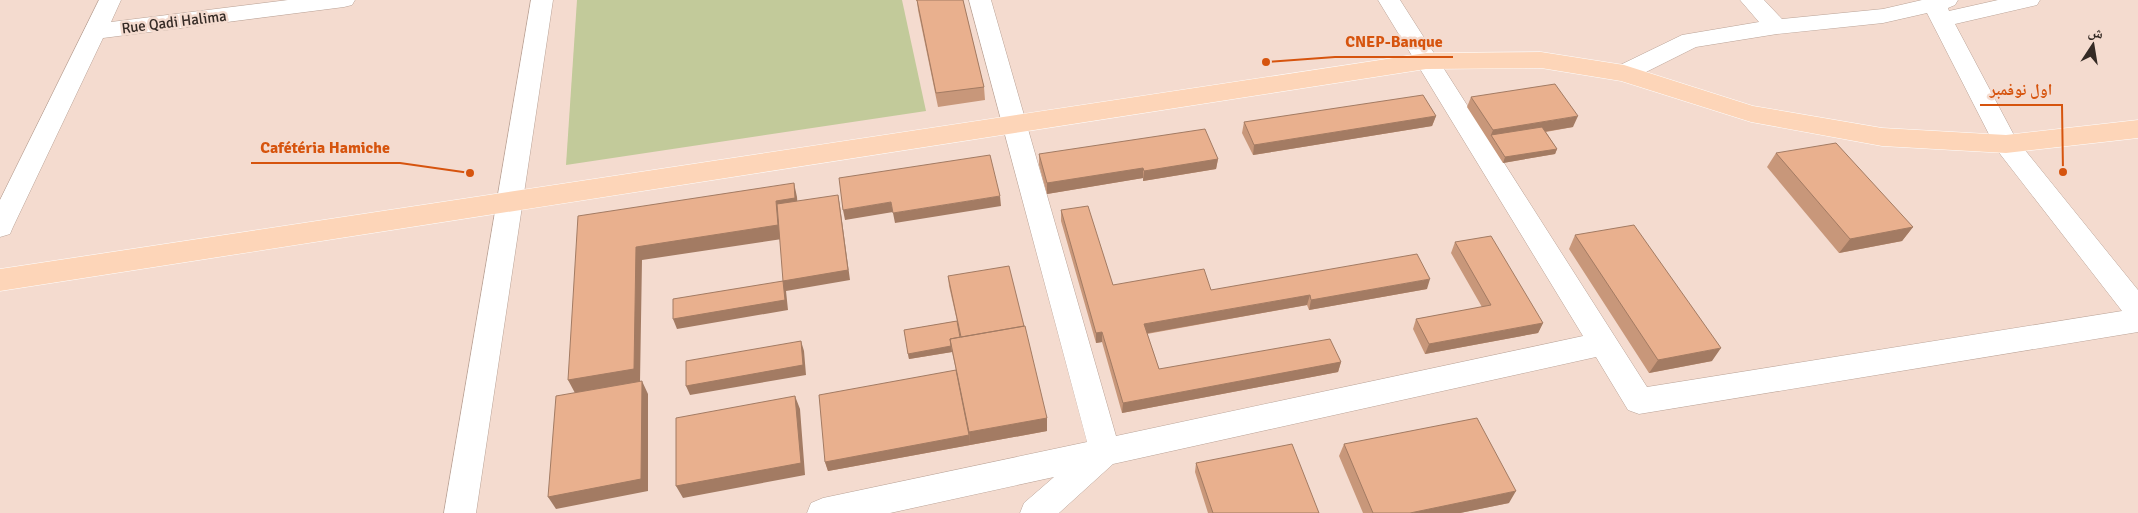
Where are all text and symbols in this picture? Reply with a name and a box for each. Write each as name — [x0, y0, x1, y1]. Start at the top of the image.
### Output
street label: Rue Qadi Halima — [120, 7, 228, 37]
north arrow — [2068, 20, 2118, 70]
text: ش — [2087, 23, 2105, 43]
callout: CNEP-Banque — [1335, 26, 1453, 57]
text: CNEP-Banque — [1345, 32, 1443, 52]
callout: اول نوفمبر — [1980, 74, 2062, 105]
text: اول نوفمبر — [1989, 80, 2052, 100]
callout: Cafétéria Hamiche — [251, 132, 400, 163]
text: Cafétéria Hamiche — [260, 138, 390, 158]

